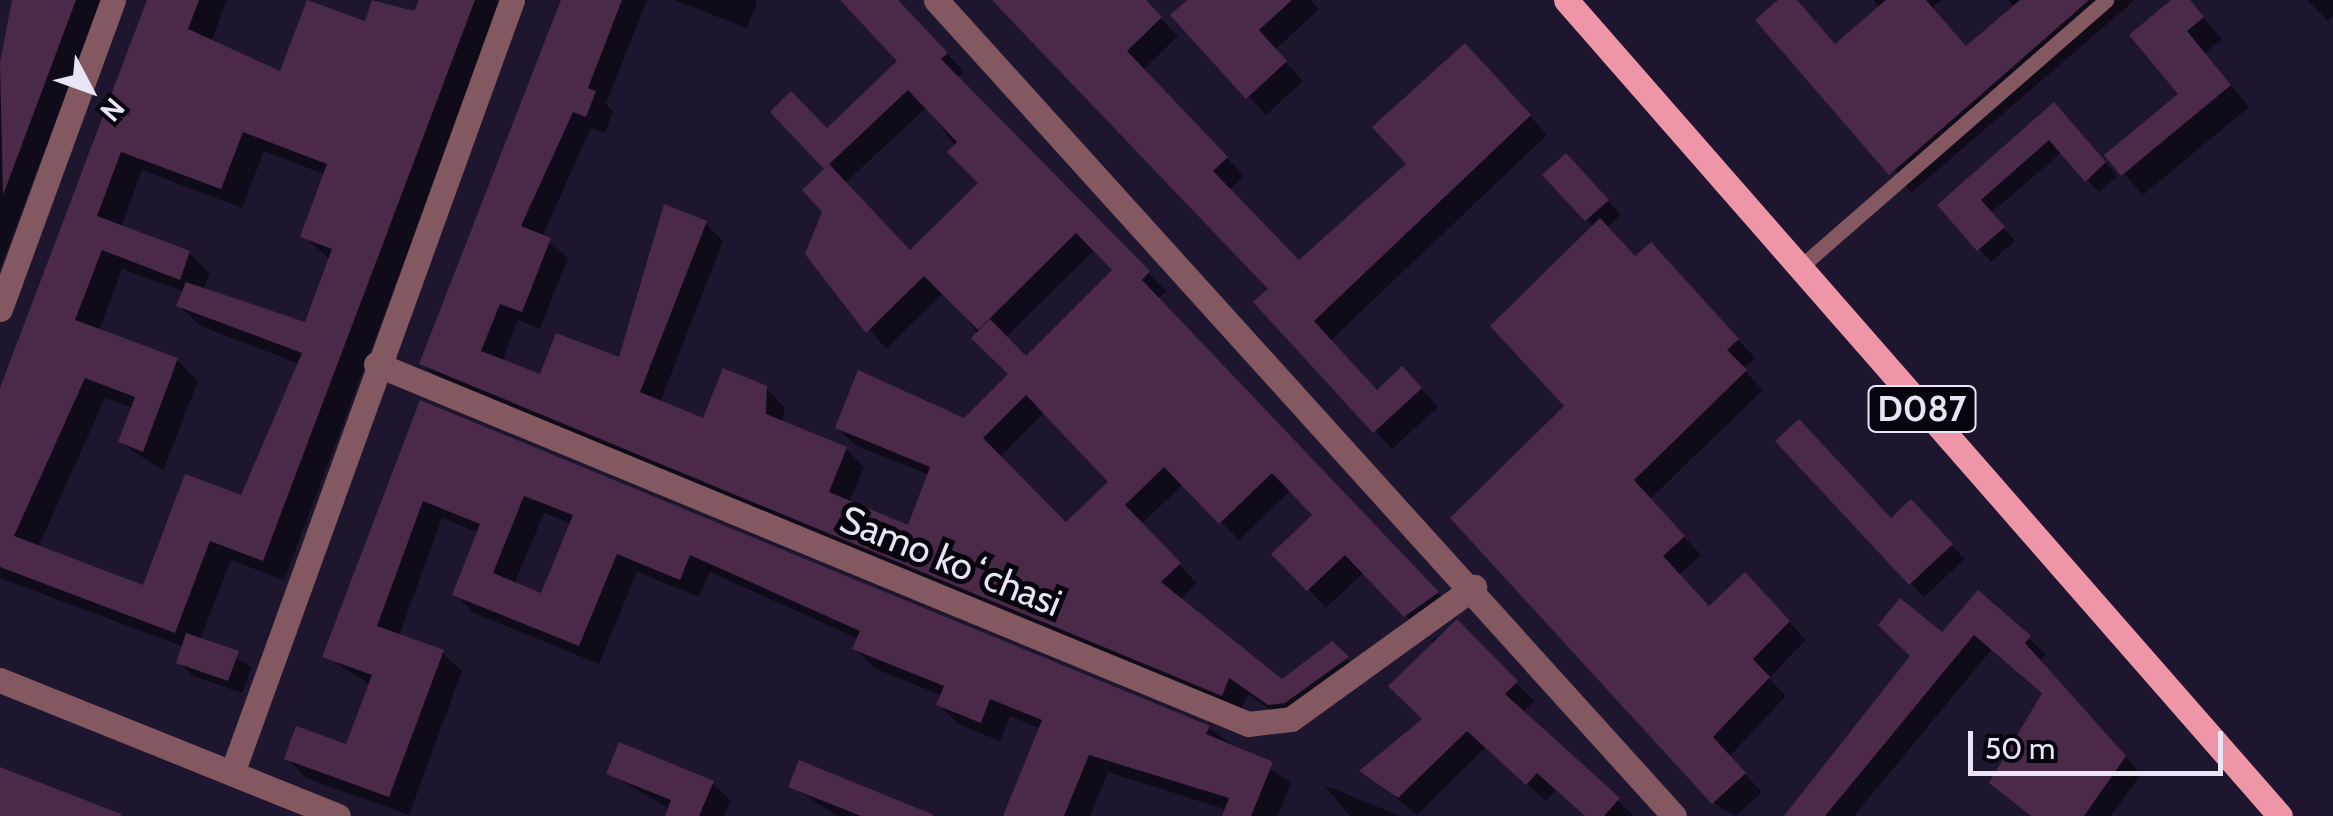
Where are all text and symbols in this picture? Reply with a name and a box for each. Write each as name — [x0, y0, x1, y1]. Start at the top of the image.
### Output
north arrow — [40, 40, 140, 140]
text: N — [93, 91, 132, 128]
road number: D087 — [1867, 379, 1977, 439]
street label: Samo koʻchasi — [834, 496, 1068, 626]
scale bar — [1973, 711, 2228, 773]
text: 50 m — [1985, 730, 2055, 767]

